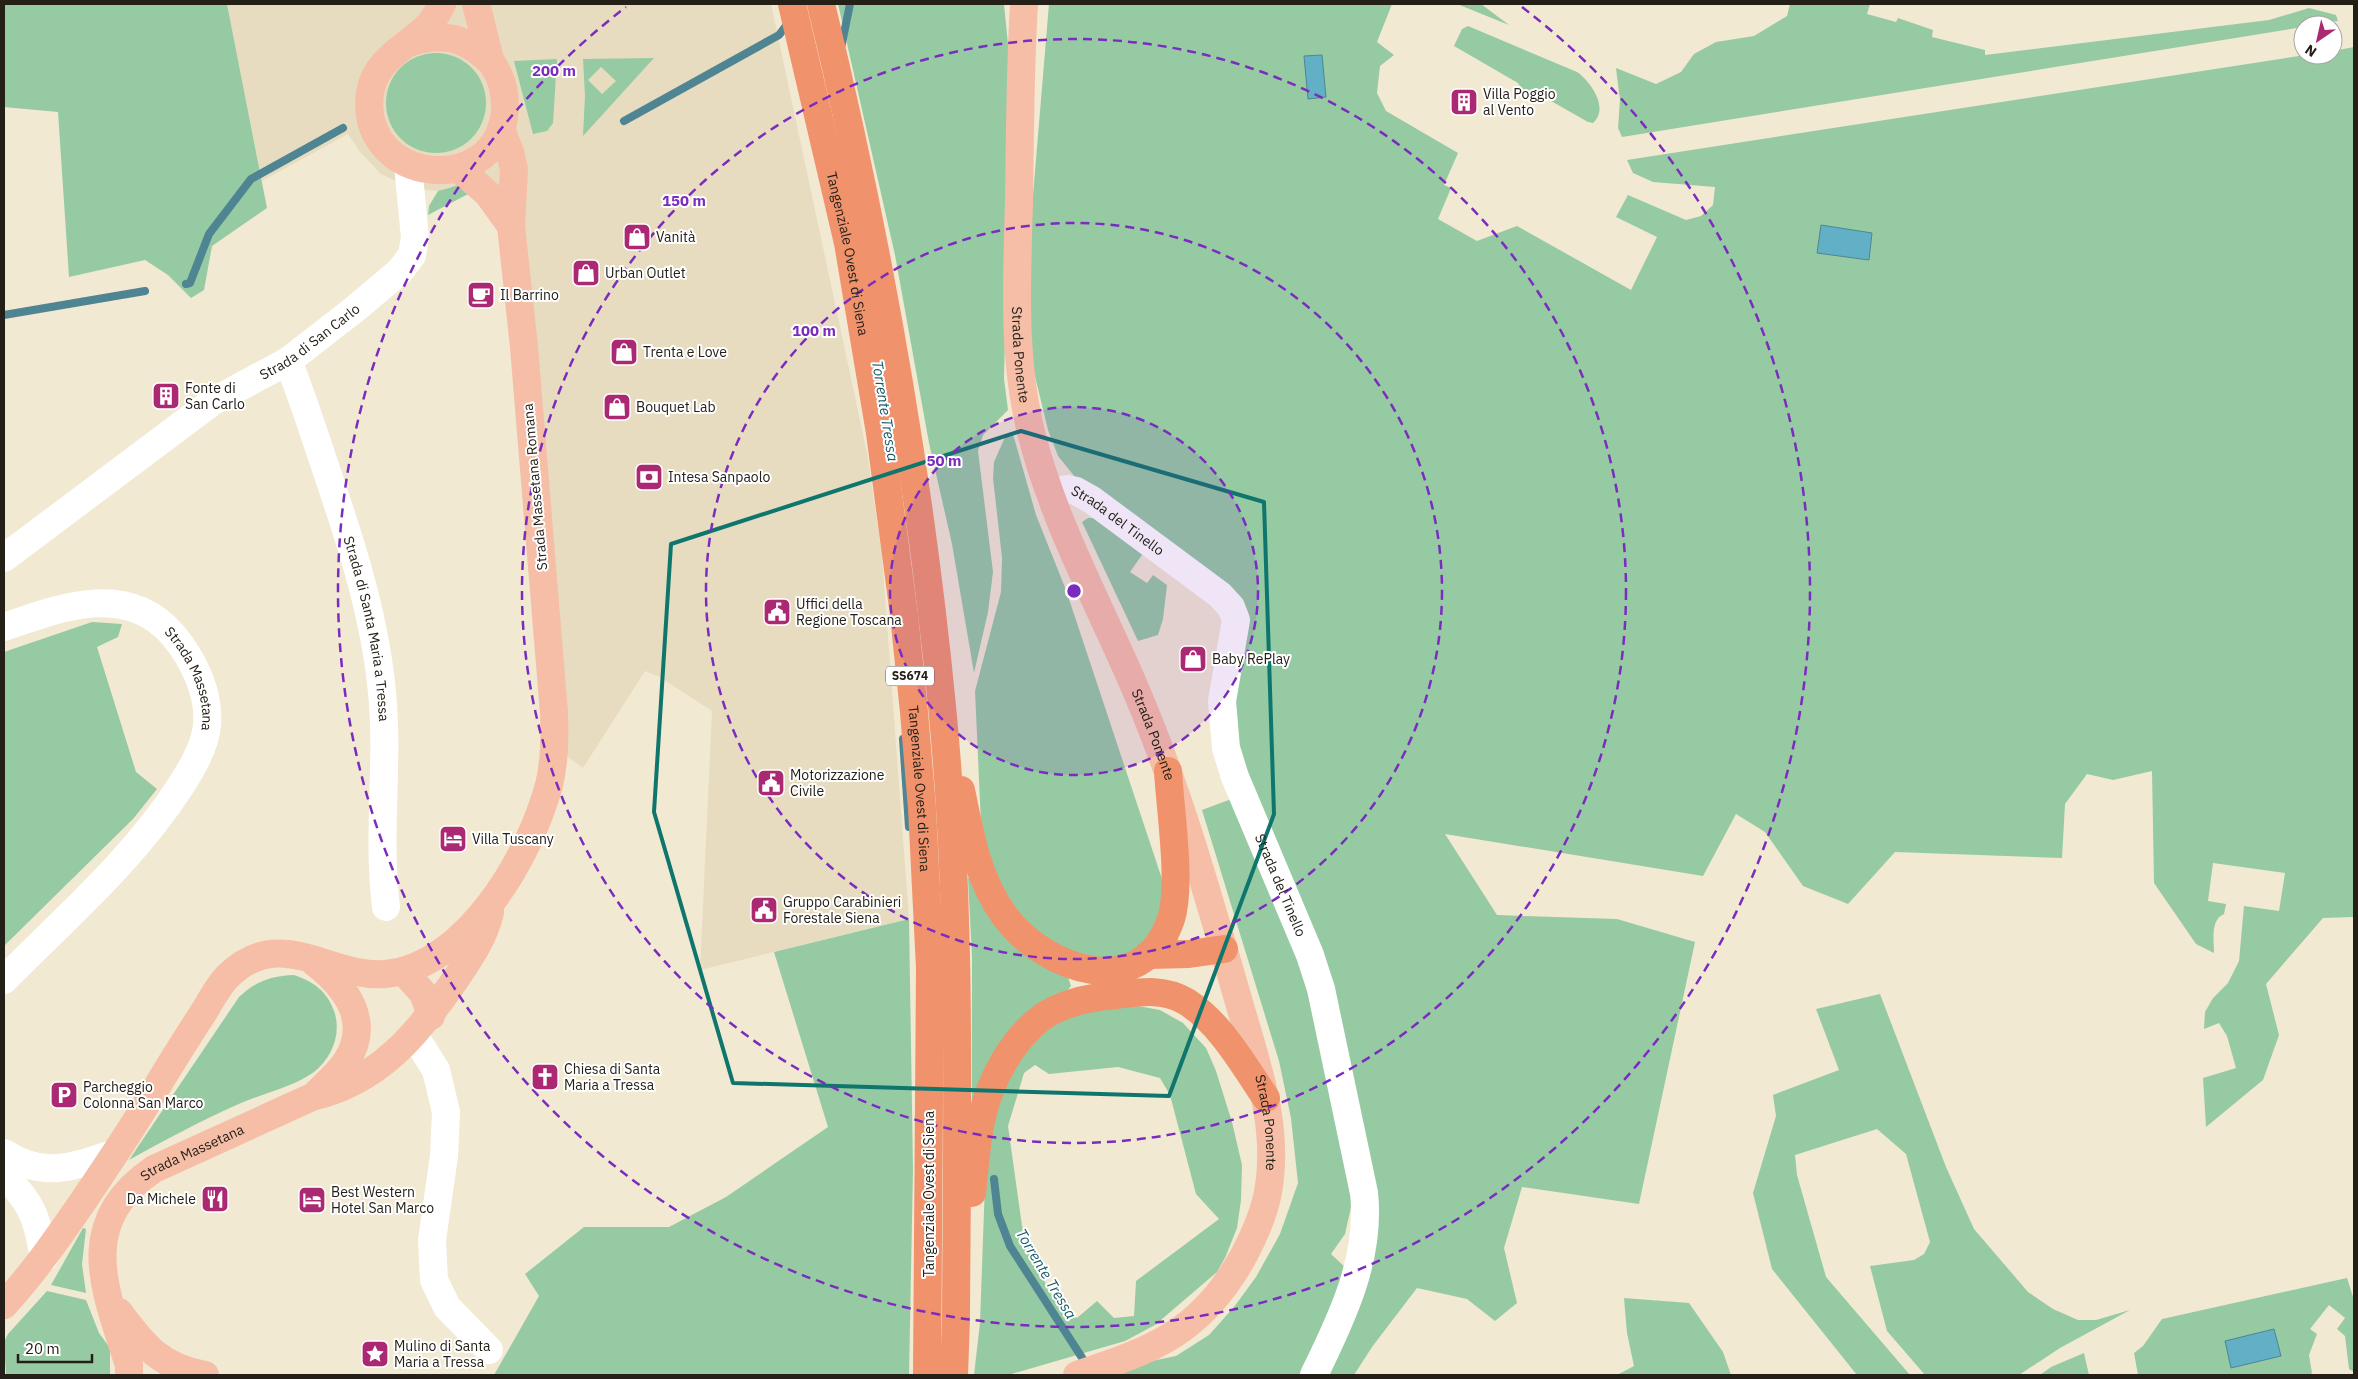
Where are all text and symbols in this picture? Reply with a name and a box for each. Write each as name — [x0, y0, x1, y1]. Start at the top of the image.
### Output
north arrow — [2293, 15, 2343, 65]
text: N — [2301, 40, 2320, 61]
text: 200 m — [532, 61, 576, 80]
place label: Villa Poggio al Vento — [1483, 85, 1556, 119]
building icon: Villa Poggio al Vento — [1449, 87, 1479, 117]
street label: Tangenziale Ovest di Siena — [823, 170, 873, 338]
text: 150 m — [662, 191, 706, 210]
shop icon: Vanità — [622, 222, 652, 252]
place label: Vanità — [656, 228, 696, 246]
shop icon: Urban Outlet — [571, 258, 601, 288]
place label: Urban Outlet — [605, 264, 686, 282]
cafe icon: Il Barrino — [466, 280, 496, 310]
place label: Il Barrino — [500, 286, 559, 304]
street label: Strada di San Carlo — [256, 300, 363, 384]
street label: Strada Ponente — [1008, 306, 1034, 405]
text: 100 m — [792, 321, 836, 340]
shop icon: Trenta e Love — [609, 337, 639, 367]
place label: Trenta e Love — [643, 343, 727, 361]
water label: Torrente Tressa — [868, 359, 903, 463]
place label: Fonte di San Carlo — [185, 379, 245, 413]
building icon: Fonte di San Carlo — [151, 381, 181, 411]
shop icon: Bouquet Lab — [602, 392, 632, 422]
place label: Bouquet Lab — [636, 398, 716, 416]
street label: Strada Massetana Romana — [519, 402, 551, 571]
text: 50 m — [927, 451, 961, 470]
bank icon: Intesa Sanpaolo — [634, 462, 664, 492]
place label: Intesa Sanpaolo — [668, 468, 770, 486]
street label: Strada del Tinello — [1068, 481, 1168, 560]
street label: Strada di Santa Maria a Tressa — [340, 534, 393, 722]
centre of rings — [1065, 582, 1083, 600]
place label: Uffici della Regione Toscana — [796, 595, 902, 629]
public building icon: Uffici della Regione Toscana — [762, 597, 792, 627]
street label: Strada Massetana — [161, 623, 216, 732]
shop icon: Baby RePlay — [1178, 644, 1208, 674]
place label: Baby RePlay — [1212, 650, 1290, 668]
road number: SS674 — [886, 666, 934, 686]
street label: Strada Ponente — [1127, 686, 1179, 783]
street label: Tangenziale Ovest di Siena — [904, 704, 934, 873]
place label: Motorizzazione Civile — [790, 766, 885, 800]
public building icon: Motorizzazione Civile — [756, 768, 786, 798]
hotel icon: Villa Tuscany — [438, 824, 468, 854]
place label: Villa Tuscany — [472, 830, 554, 848]
street label: Strada del Tinello — [1251, 831, 1310, 940]
place label: Gruppo Carabinieri Forestale Siena — [783, 893, 901, 927]
public building icon: Gruppo Carabinieri Forestale Siena — [749, 895, 779, 925]
place label: Chiesa di Santa Maria a Tressa — [564, 1060, 661, 1094]
church icon: Chiesa di Santa Maria a Tressa — [530, 1062, 560, 1092]
street label: Strada Ponente — [1251, 1073, 1280, 1171]
place label: Parcheggio Colonna San Marco — [83, 1078, 204, 1112]
parking icon: Parcheggio Colonna San Marco — [49, 1080, 79, 1110]
street label: Tangenziale Ovest di Siena — [920, 1110, 938, 1277]
street label: Strada Massetana — [137, 1120, 247, 1185]
place label: Best Western Hotel San Marco — [331, 1183, 434, 1217]
restaurant icon: Da Michele — [200, 1184, 230, 1214]
hotel icon: Best Western Hotel San Marco — [297, 1185, 327, 1215]
place label: Da Michele — [127, 1190, 196, 1208]
water label: Torrente Tressa — [1012, 1225, 1081, 1323]
scale bar — [18, 1332, 91, 1364]
place label: Mulino di Santa Maria a Tressa — [394, 1337, 491, 1371]
text: 20 m — [25, 1339, 60, 1358]
place icon: Mulino di Santa Maria a Tressa — [360, 1339, 390, 1369]

